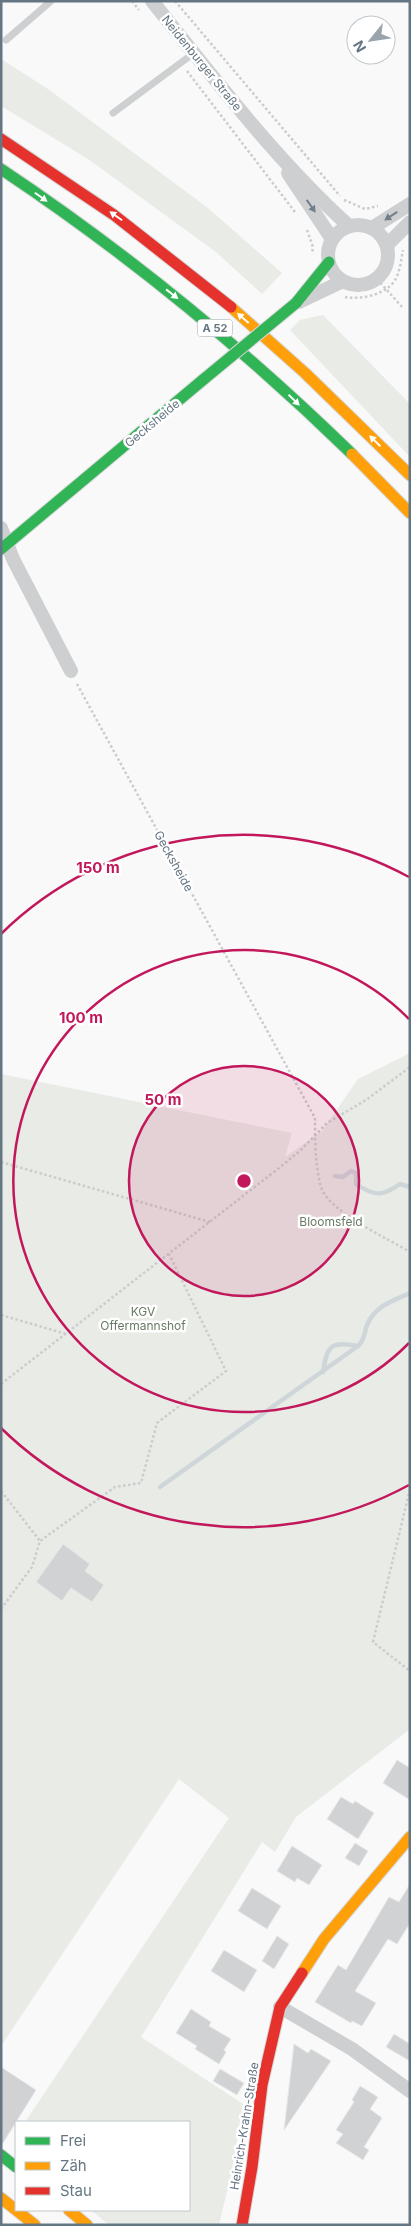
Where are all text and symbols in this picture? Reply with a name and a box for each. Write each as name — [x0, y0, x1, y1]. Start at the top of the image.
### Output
street label: Neidenburger Straße — [159, 12, 245, 114]
north arrow — [346, 15, 396, 65]
text: N — [349, 38, 369, 56]
one-way arrow — [34, 192, 48, 202]
one-way arrow — [306, 200, 316, 213]
one-way arrow — [110, 211, 123, 221]
one-way arrow — [384, 211, 398, 221]
one-way arrow — [165, 288, 178, 299]
one-way arrow — [238, 312, 250, 324]
road number: A 52 — [198, 319, 232, 336]
one-way arrow — [288, 394, 300, 406]
street label: Gecksheide — [121, 396, 183, 450]
one-way arrow — [369, 435, 381, 447]
street label: Gecksheide — [151, 828, 197, 894]
text: 150 m — [76, 858, 120, 877]
text: 100 m — [59, 1008, 103, 1027]
text: 50 m — [145, 1090, 181, 1109]
centre of rings — [235, 1172, 253, 1190]
park label: Bloomsfeld — [299, 1214, 363, 1229]
park label: KGV Offermannshof — [100, 1304, 186, 1333]
street label: Heinrich-Krahn-Straße — [226, 2061, 262, 2191]
legend — [15, 2121, 190, 2211]
text: Frei — [60, 2131, 86, 2150]
text: Zäh — [60, 2156, 87, 2175]
text: Stau — [60, 2181, 92, 2200]

